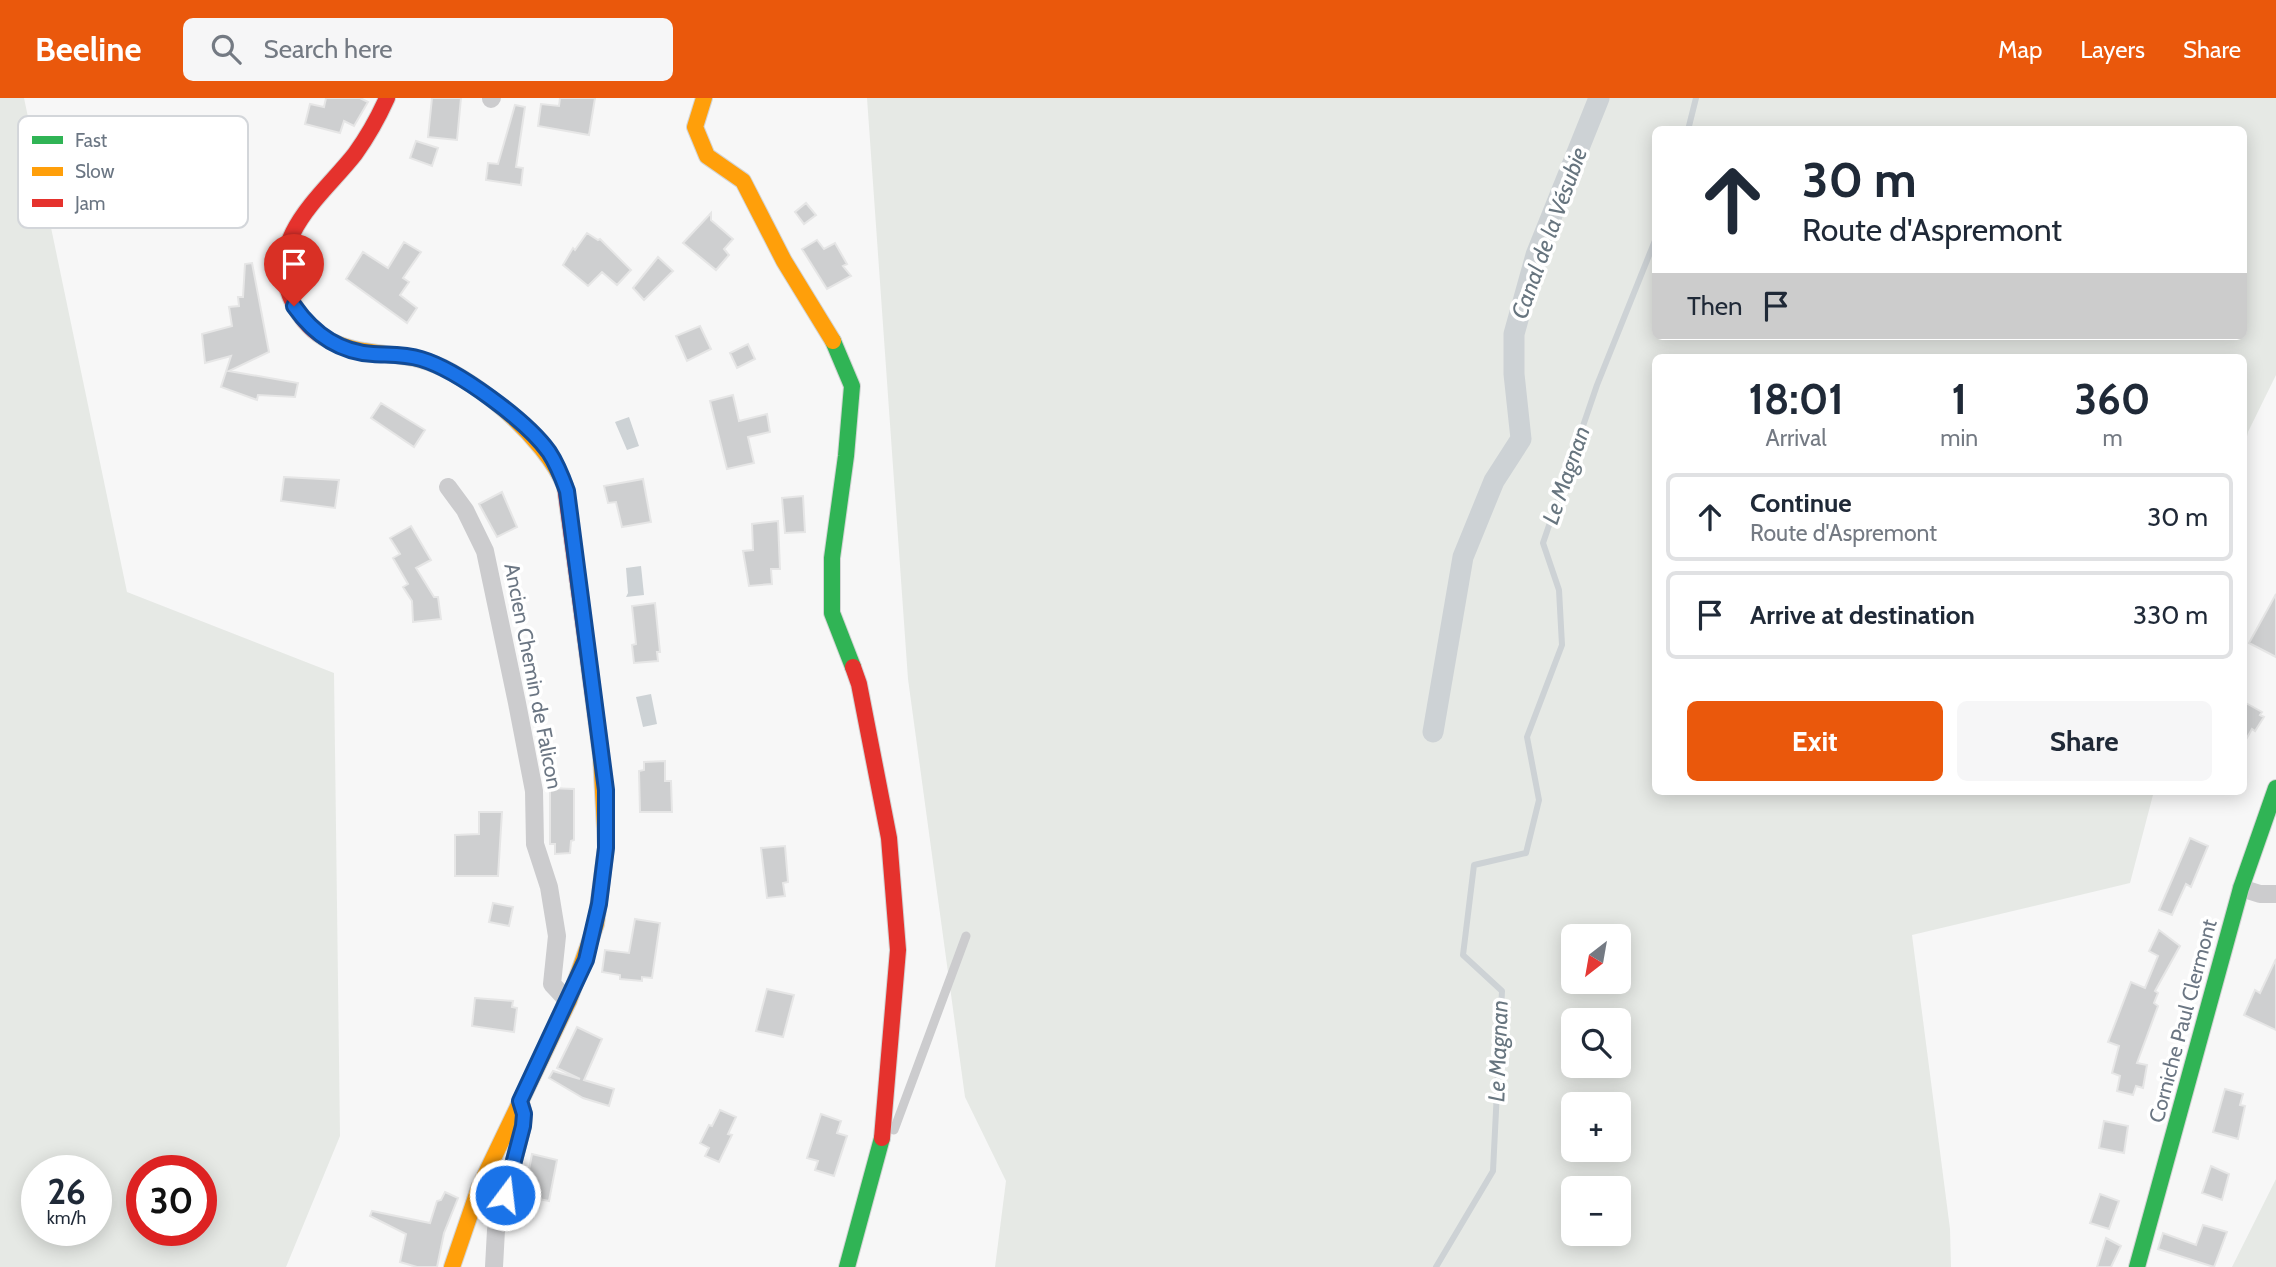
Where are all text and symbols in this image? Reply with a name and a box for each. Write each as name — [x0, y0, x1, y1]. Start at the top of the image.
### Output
search box — [183, 18, 673, 81]
text: Beeline — [35, 29, 141, 69]
icon: search — [207, 30, 245, 68]
text: Search here — [263, 33, 393, 65]
text: Map — [1998, 35, 2042, 64]
text: Layers — [2080, 35, 2145, 64]
text: Share — [2183, 35, 2241, 64]
legend — [18, 116, 248, 228]
text: Fast — [75, 129, 108, 152]
water label: Canal de la Vésubie — [1505, 144, 1593, 322]
text: 30 m — [1802, 150, 1917, 209]
icon: ahead — [1687, 154, 1778, 245]
text: Slow — [75, 160, 115, 183]
text: Jam — [74, 192, 105, 215]
text: Route d'Aspremont — [1802, 210, 2062, 249]
pin — [264, 234, 324, 306]
icon: arrive — [275, 245, 313, 283]
icon: arrive — [1757, 287, 1795, 325]
text: Then — [1687, 290, 1743, 322]
text: 18:01 — [1748, 373, 1844, 425]
text: 1 — [1951, 373, 1967, 425]
text: 360 — [2075, 373, 2151, 425]
water label: Le Magnan — [1536, 422, 1596, 528]
text: Arrival — [1766, 424, 1827, 452]
text: min — [1940, 424, 1978, 452]
text: m — [2102, 424, 2123, 452]
text: Continue — [1750, 487, 1852, 519]
icon: ahead — [1691, 498, 1729, 536]
text: 30 m — [2147, 501, 2208, 533]
text: Route d'Aspremont — [1750, 519, 1937, 547]
street label: Ancien Chemin de Falicon — [499, 561, 568, 791]
icon: arrive — [1691, 596, 1729, 634]
text: Arrive at destination — [1750, 599, 1975, 631]
text: 330 m — [2133, 599, 2208, 631]
button: Exit — [1687, 701, 1943, 781]
button: Share — [1957, 701, 2212, 781]
street label: Corniche Paul Clermont — [2143, 916, 2222, 1125]
north arrow — [1561, 924, 1631, 994]
map controls — [1561, 924, 1631, 1246]
water label: Le Magnan — [1482, 1000, 1514, 1102]
button: search — [1561, 1008, 1631, 1078]
button: + — [1561, 1092, 1631, 1162]
speed limit sign: 30 — [126, 1155, 217, 1246]
position arrow — [468, 1158, 542, 1232]
text: 26 — [47, 1170, 86, 1213]
button: − — [1561, 1176, 1631, 1246]
text: km/h — [47, 1207, 86, 1229]

